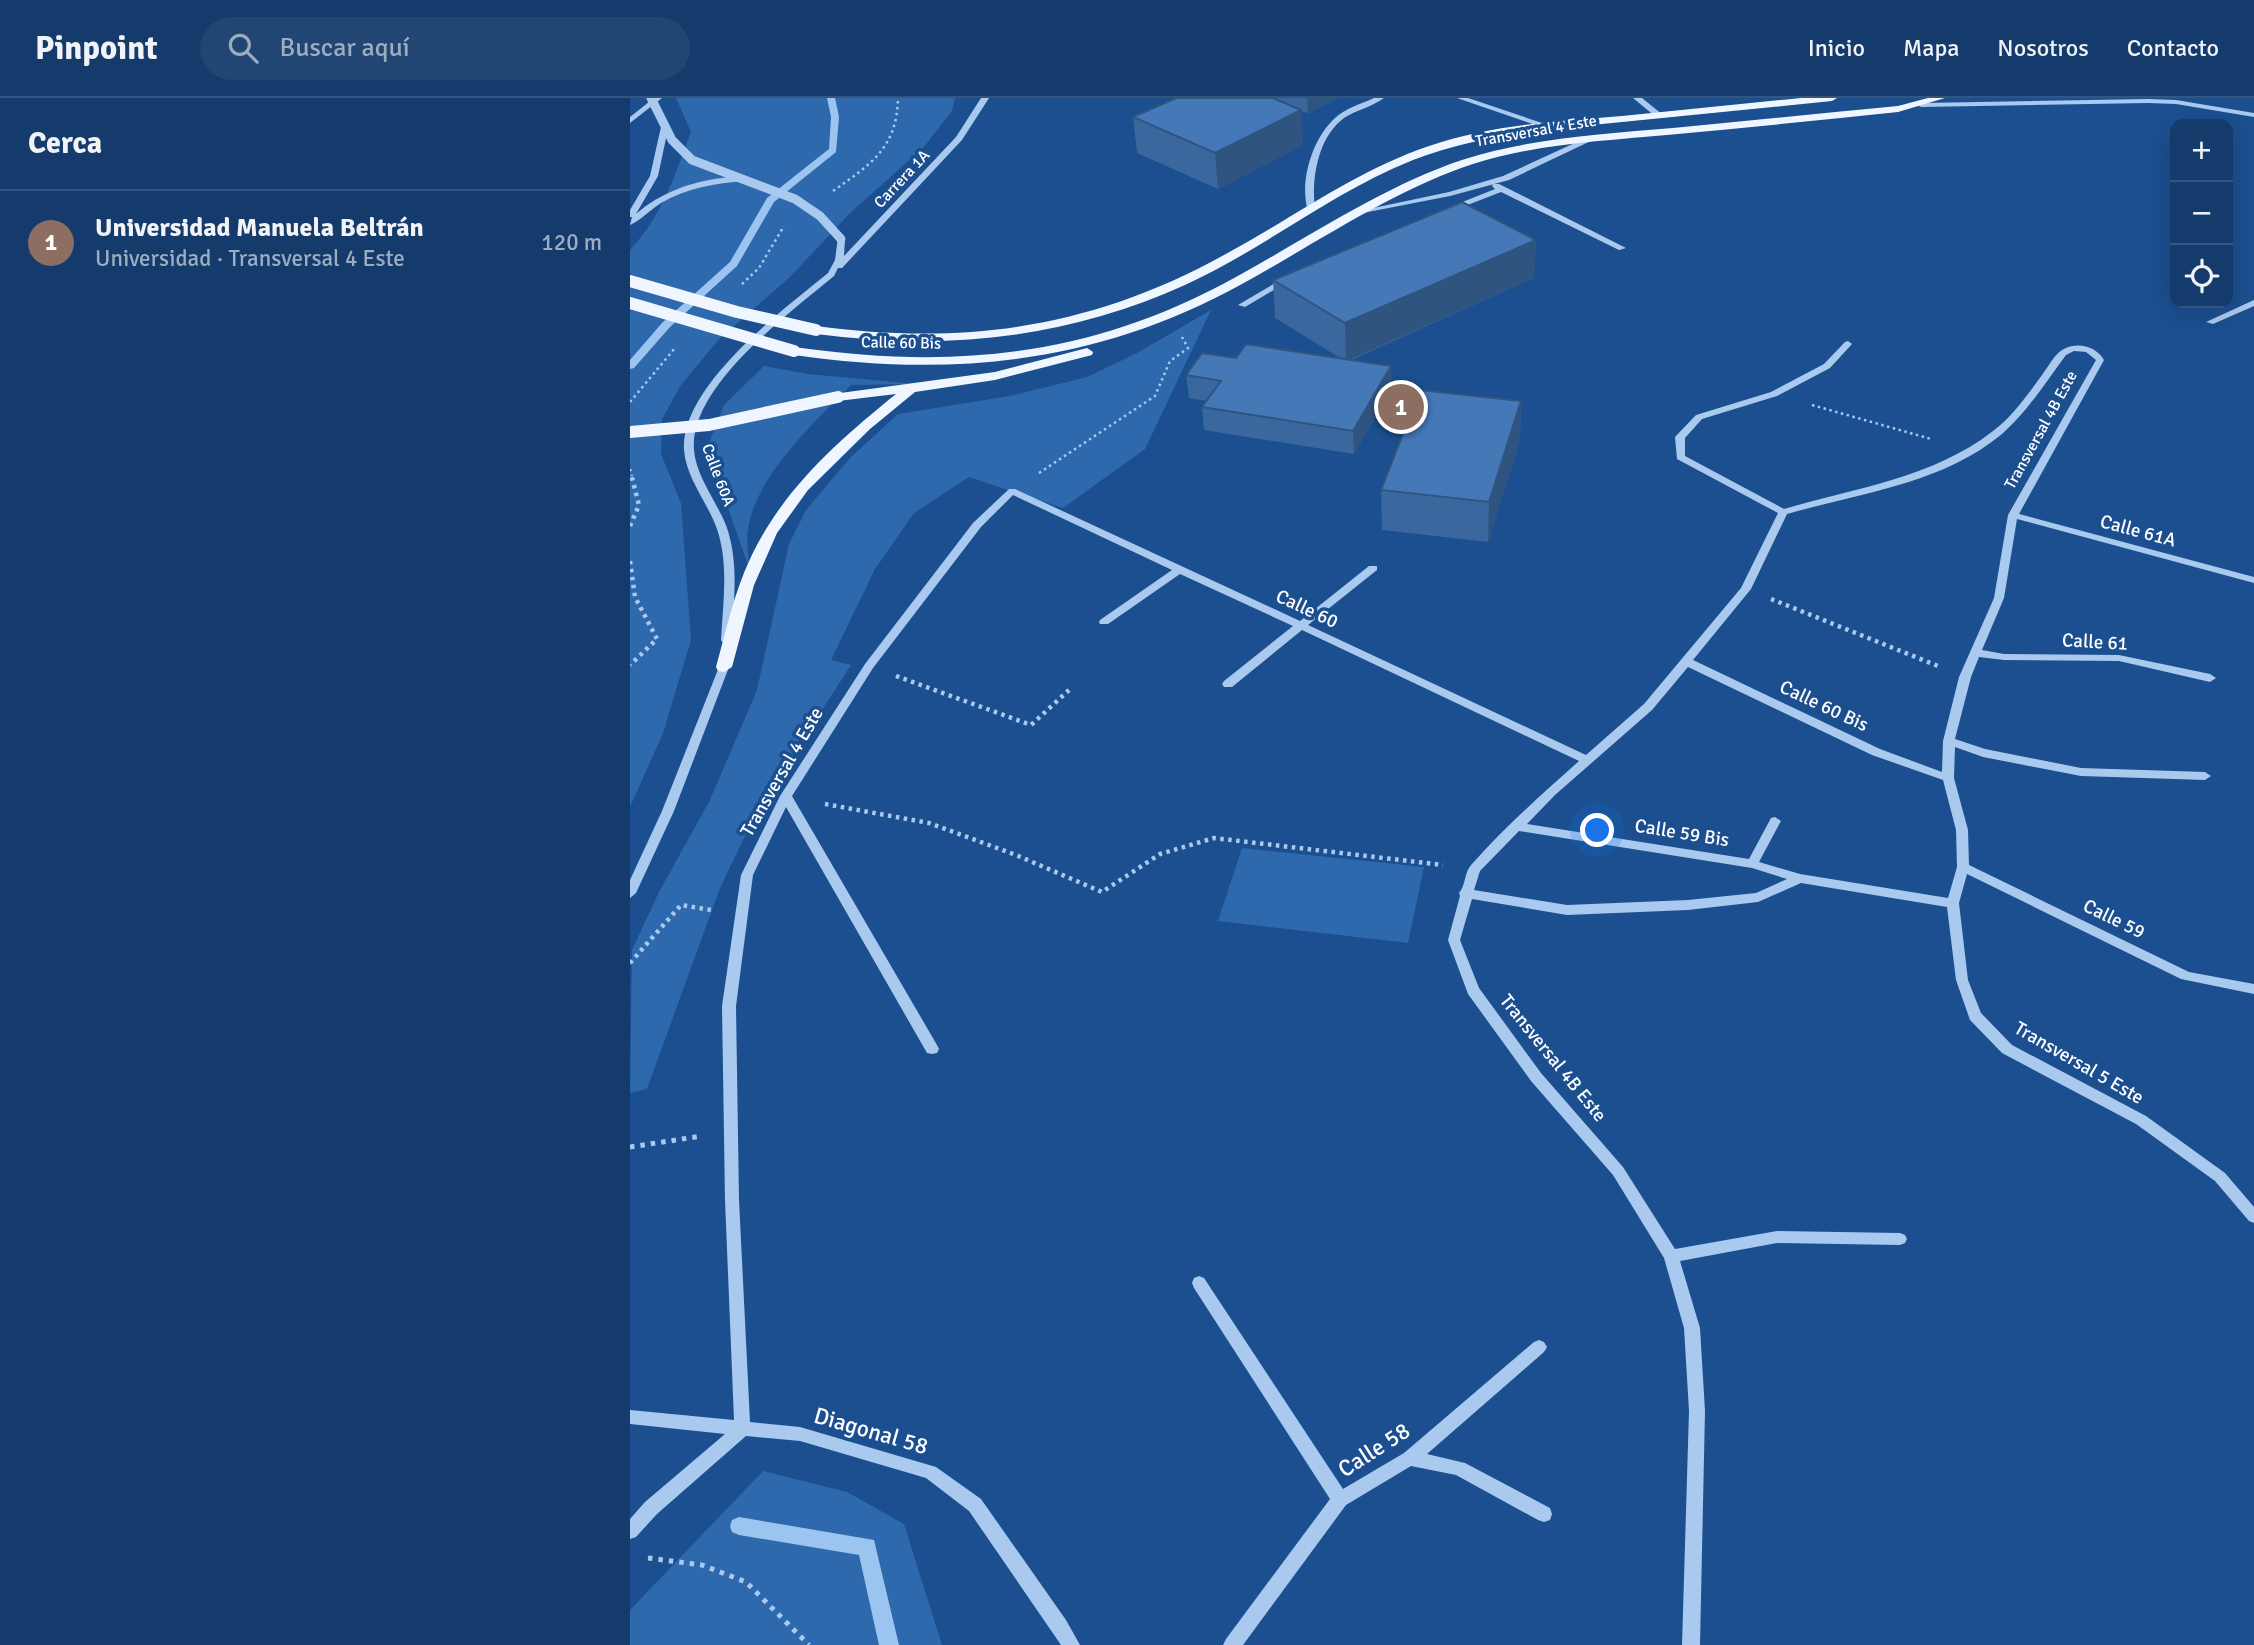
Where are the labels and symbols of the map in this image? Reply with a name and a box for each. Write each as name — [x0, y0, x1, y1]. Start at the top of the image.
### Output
street label: Transversal 4 Este — [1474, 111, 1598, 151]
street label: Carrera 1A — [870, 145, 934, 213]
street label: Calle 60 Bis — [861, 332, 941, 354]
street label: Transversal 4B Este — [2000, 367, 2082, 493]
pin: 1 — [1378, 381, 1424, 433]
street label: Calle 60A — [697, 441, 739, 509]
street label: Calle 61A — [2097, 509, 2179, 553]
street label: Calle 60 — [1272, 584, 1342, 634]
street label: Calle 61 — [2061, 628, 2129, 656]
street label: Calle 60 Bis — [1776, 675, 1872, 737]
street label: Transversal 4 Este — [735, 703, 829, 841]
your location — [1580, 813, 1614, 847]
street label: Calle 59 Bis — [1633, 814, 1731, 852]
street label: Calle 59 — [2079, 894, 2149, 944]
street label: Transversal 4B Este — [1494, 989, 1612, 1127]
street label: Transversal 5 Este — [2010, 1016, 2148, 1110]
street label: Diagonal 58 — [810, 1401, 932, 1461]
street label: Calle 58 — [1333, 1416, 1415, 1484]

